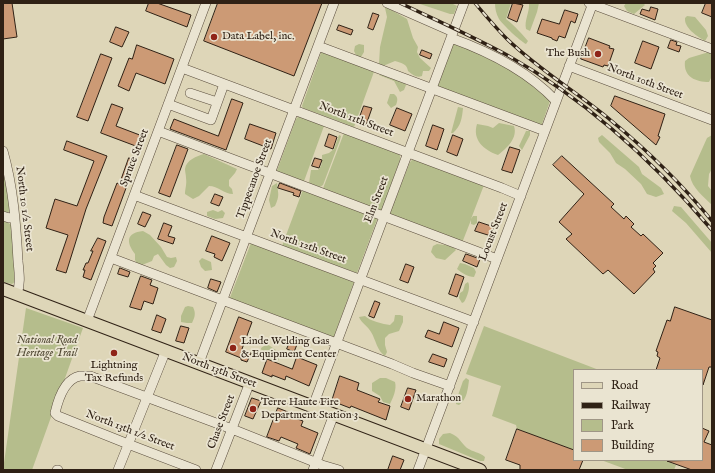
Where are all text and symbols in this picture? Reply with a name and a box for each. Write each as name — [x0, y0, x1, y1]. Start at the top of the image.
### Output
place label: Data Label, inc. — [222, 30, 294, 44]
marker: Data Label, inc. — [209, 32, 219, 42]
place label: The Bush — [546, 47, 590, 61]
marker: The Bush — [593, 49, 603, 59]
street label: North 10th Street — [605, 62, 685, 102]
street label: North 11th Street — [317, 100, 395, 140]
street label: Spruce Street — [118, 127, 152, 189]
street label: Tippecanoe Street — [234, 137, 276, 221]
street label: North 10 1/2 Street — [12, 166, 36, 252]
street label: Elm Street — [362, 175, 392, 225]
street label: Locust Street — [477, 201, 511, 263]
street label: North 12th Street — [268, 227, 348, 267]
park label: National Road Heritage Trail — [17, 334, 77, 360]
place label: Linde Welding Gas & Equipment Center — [241, 335, 336, 361]
marker: Linde Welding Gas & Equipment Center — [228, 343, 238, 353]
marker: Lightning Tax Refunds — [109, 348, 119, 358]
street label: North 13th Street — [180, 351, 258, 391]
place label: Lightning Tax Refunds — [85, 359, 143, 385]
legend — [573, 369, 703, 461]
text: Road — [611, 378, 638, 393]
place label: Marathon — [416, 392, 461, 406]
street label: Chase Street — [206, 393, 238, 451]
marker: Marathon — [403, 394, 413, 404]
place label: Terre Haute Fire Department Station 3 — [261, 396, 358, 422]
text: Railway — [611, 398, 650, 413]
marker: Terre Haute Fire Department Station 3 — [248, 404, 258, 414]
street label: North 13th 1/2 Street — [84, 408, 176, 454]
text: Park — [611, 418, 634, 433]
text: Building — [611, 438, 654, 453]

